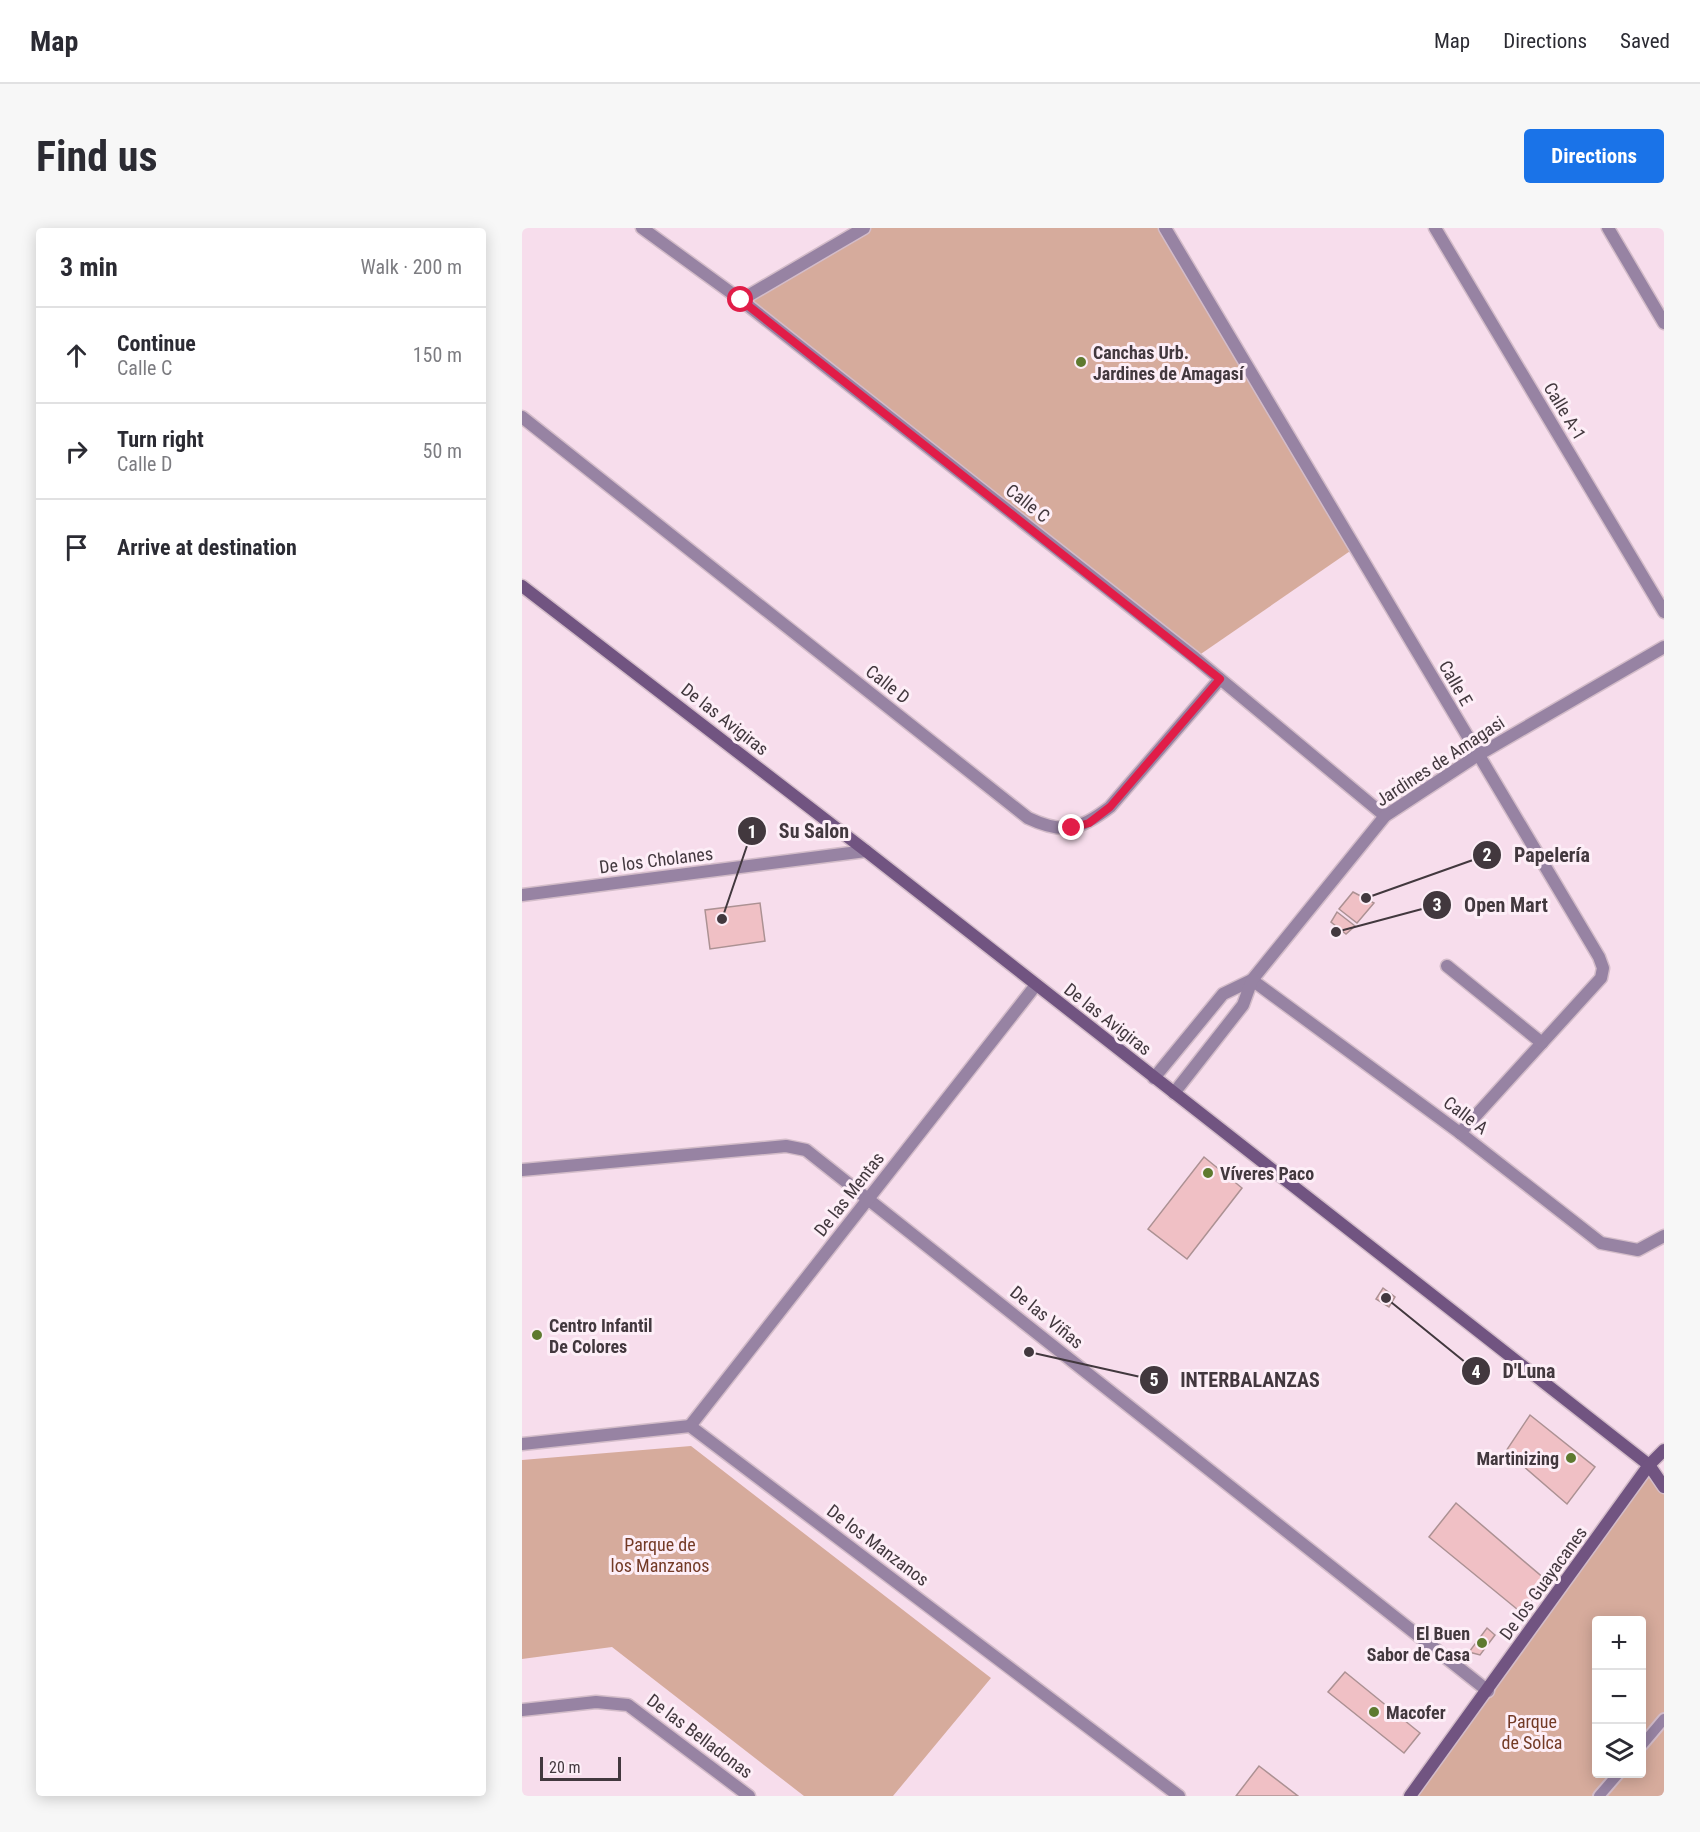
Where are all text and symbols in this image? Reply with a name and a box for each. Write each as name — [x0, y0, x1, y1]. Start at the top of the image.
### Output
text: Map — [30, 25, 78, 58]
text: Map — [1434, 29, 1470, 53]
text: Directions — [1503, 29, 1587, 53]
text: Saved — [1620, 29, 1670, 53]
button: Directions — [1524, 129, 1664, 183]
text: Find us — [36, 132, 157, 181]
text: 3 min — [60, 252, 118, 282]
text: Walk · 200 m — [361, 255, 462, 279]
route start — [727, 286, 753, 312]
text: Continue — [117, 331, 196, 356]
icon: ahead — [60, 339, 93, 372]
place label: Canchas Urb. Jardines de Amagasí — [1093, 342, 1245, 384]
text: 150 m — [413, 343, 462, 367]
marker: Canchas Urb. Jardines de Amagasí — [1074, 355, 1088, 369]
text: Calle C — [117, 356, 172, 380]
street label: Calle A-1 — [1540, 378, 1590, 444]
text: Turn right — [117, 427, 204, 452]
icon: right — [60, 435, 93, 468]
text: 50 m — [423, 439, 462, 463]
text: Calle D — [117, 452, 172, 476]
street label: Calle C — [1002, 479, 1054, 527]
icon: arrive — [60, 531, 93, 564]
text: Arrive at destination — [117, 535, 297, 560]
street label: Calle E — [1435, 657, 1477, 709]
street label: Calle D — [862, 660, 914, 708]
street label: De las Avigiras — [677, 678, 773, 760]
street label: Jardines de Amagasi — [1372, 712, 1508, 810]
callout: Su Salon — [737, 812, 861, 850]
route end — [1058, 814, 1084, 840]
text: Su Salon — [779, 819, 849, 843]
text: 1 — [747, 821, 757, 842]
callout: Papelería — [1472, 836, 1602, 874]
street label: De los Cholanes — [598, 843, 714, 877]
text: Papelería — [1514, 843, 1590, 867]
text: 2 — [1482, 844, 1492, 865]
callout: Open Mart — [1422, 886, 1560, 924]
text: Open Mart — [1464, 893, 1548, 917]
text: 3 — [1432, 894, 1442, 915]
street label: De las Avigiras — [1060, 978, 1156, 1060]
street label: Calle A — [1440, 1092, 1493, 1139]
street label: De las Mentas — [810, 1148, 888, 1240]
place label: Víveres Paco — [1220, 1163, 1314, 1184]
marker: Víveres Paco — [1201, 1166, 1215, 1180]
street label: De las Viñas — [1006, 1281, 1088, 1353]
place label: Centro Infantil De Colores — [549, 1315, 653, 1357]
marker: Centro Infantil De Colores — [530, 1328, 544, 1342]
callout: D'Luna — [1461, 1352, 1568, 1390]
text: D'Luna — [1502, 1359, 1556, 1383]
callout: INTERBALANZAS — [1139, 1361, 1332, 1399]
text: 4 — [1471, 1361, 1481, 1382]
text: INTERBALANZAS — [1180, 1368, 1320, 1392]
text: 5 — [1149, 1369, 1159, 1390]
place label: Martinizing — [1476, 1448, 1559, 1469]
marker: Martinizing — [1564, 1451, 1578, 1465]
street label: De los Manzanos — [823, 1500, 933, 1590]
street label: De los Guayacanes — [1495, 1522, 1591, 1644]
park label: Parque de los Manzanos — [611, 1534, 709, 1576]
map controls — [1592, 1616, 1646, 1778]
button: + — [1592, 1616, 1646, 1670]
place label: El Buen Sabor de Casa — [1367, 1623, 1470, 1665]
marker: El Buen Sabor de Casa — [1475, 1636, 1489, 1650]
button: − — [1592, 1670, 1646, 1724]
street label: De las Belladonas — [643, 1690, 757, 1782]
place label: Macofer — [1386, 1702, 1446, 1723]
marker: Macofer — [1367, 1705, 1381, 1719]
park label: Parque de Solca — [1502, 1711, 1562, 1753]
button: layers — [1592, 1724, 1646, 1778]
scale bar — [540, 1754, 621, 1782]
text: 20 m — [549, 1758, 581, 1777]

